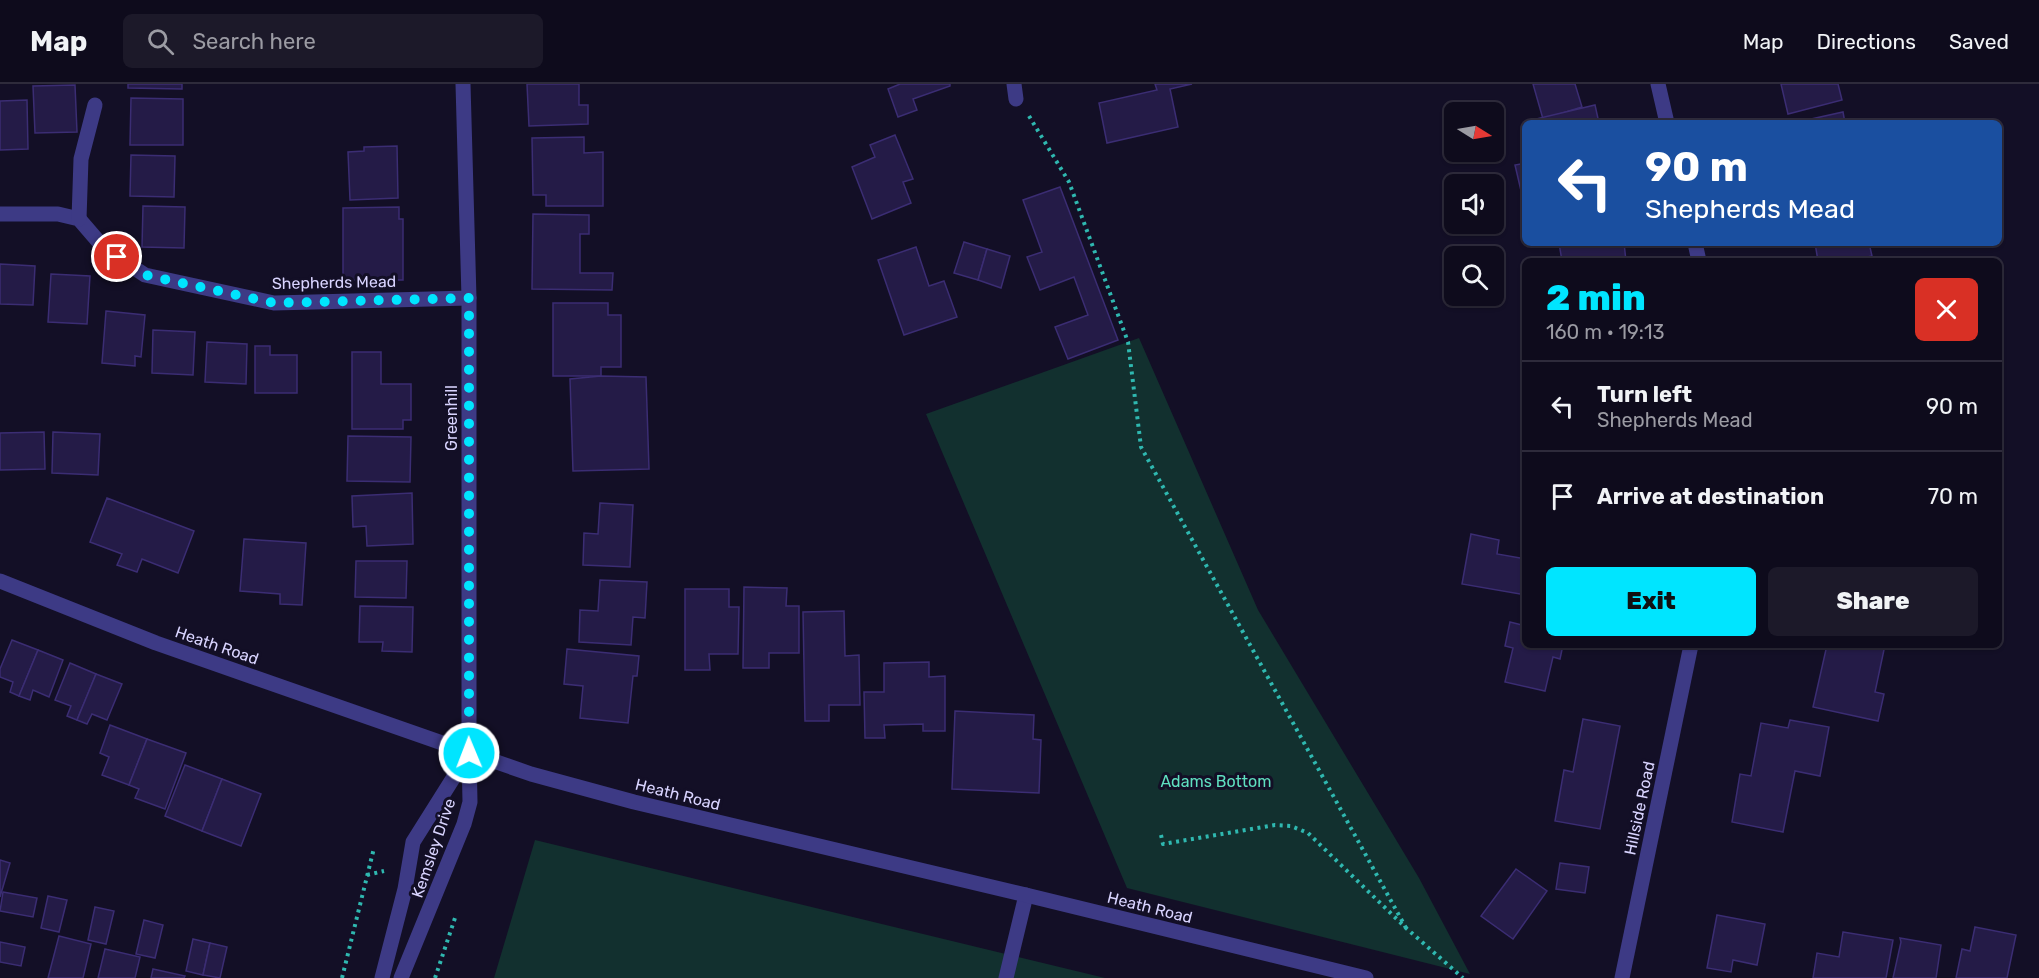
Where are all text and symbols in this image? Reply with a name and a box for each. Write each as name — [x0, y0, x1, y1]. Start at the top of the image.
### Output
search box — [123, 14, 543, 68]
text: Map — [30, 25, 87, 58]
icon: search — [144, 25, 177, 58]
text: Search here — [192, 28, 316, 55]
text: Map — [1743, 29, 1784, 54]
text: Directions — [1817, 29, 1916, 54]
text: Saved — [1949, 29, 2009, 54]
north arrow — [1444, 102, 1504, 162]
map controls — [1444, 102, 1504, 306]
text: 90 m — [1645, 142, 1748, 192]
icon: left — [1546, 144, 1624, 222]
button: sound — [1444, 174, 1504, 234]
text: Shepherds Mead — [1645, 193, 1855, 225]
pin — [91, 231, 142, 282]
icon: arrive — [100, 240, 133, 273]
button: search — [1444, 246, 1504, 306]
street label: Shepherds Mead — [272, 272, 396, 293]
text: 2 min — [1546, 276, 1646, 319]
button: close — [1915, 278, 1978, 341]
text: 160 m · 19:13 — [1546, 320, 1665, 344]
text: Turn left — [1597, 381, 1692, 408]
street label: Greenhill — [442, 385, 461, 451]
icon: left — [1546, 390, 1579, 423]
text: 90 m — [1926, 393, 1978, 420]
text: Shepherds Mead — [1597, 408, 1753, 432]
icon: arrive — [1546, 480, 1579, 513]
text: Arrive at destination — [1597, 483, 1824, 510]
text: 70 m — [1928, 483, 1978, 510]
button: Exit — [1546, 567, 1756, 636]
button: Share — [1768, 567, 1978, 636]
street label: Heath Road — [173, 622, 261, 669]
position arrow — [437, 721, 501, 785]
street label: Hillside Road — [1620, 759, 1659, 857]
park label: Adams Bottom — [1161, 772, 1272, 791]
street label: Heath Road — [633, 775, 722, 814]
street label: Kemsley Drive — [408, 796, 459, 900]
street label: Heath Road — [1105, 888, 1194, 927]

